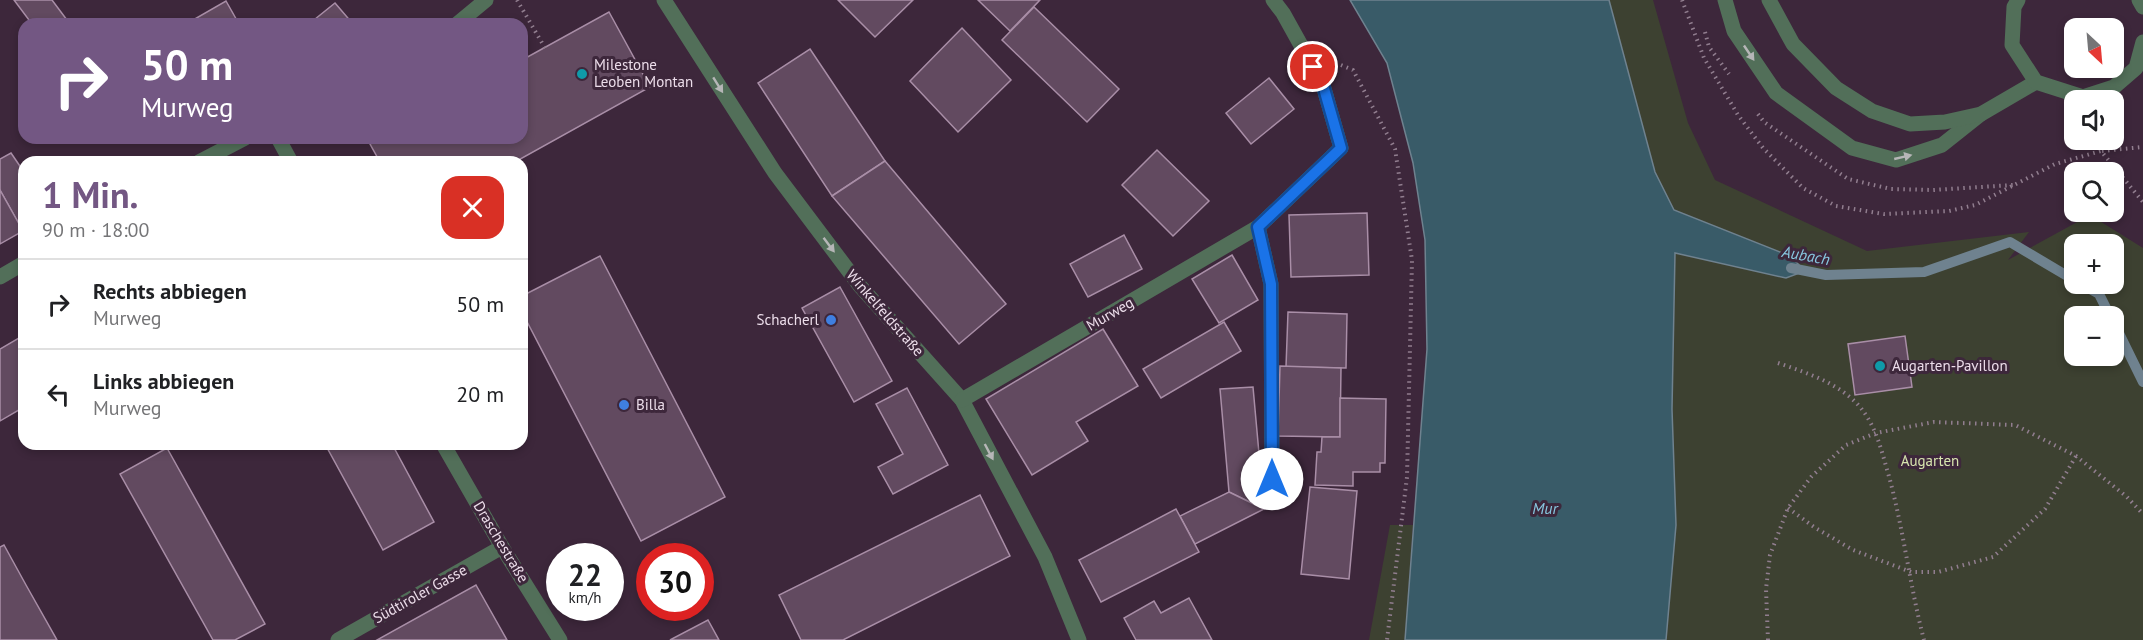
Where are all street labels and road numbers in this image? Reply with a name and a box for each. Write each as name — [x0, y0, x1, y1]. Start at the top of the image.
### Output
street label: Winkelfeldstraße — [843, 265, 928, 360]
street label: Murweg — [1083, 292, 1137, 335]
street label: Draschestraße — [470, 498, 533, 586]
street label: Südtiroler Gasse — [370, 560, 470, 627]

